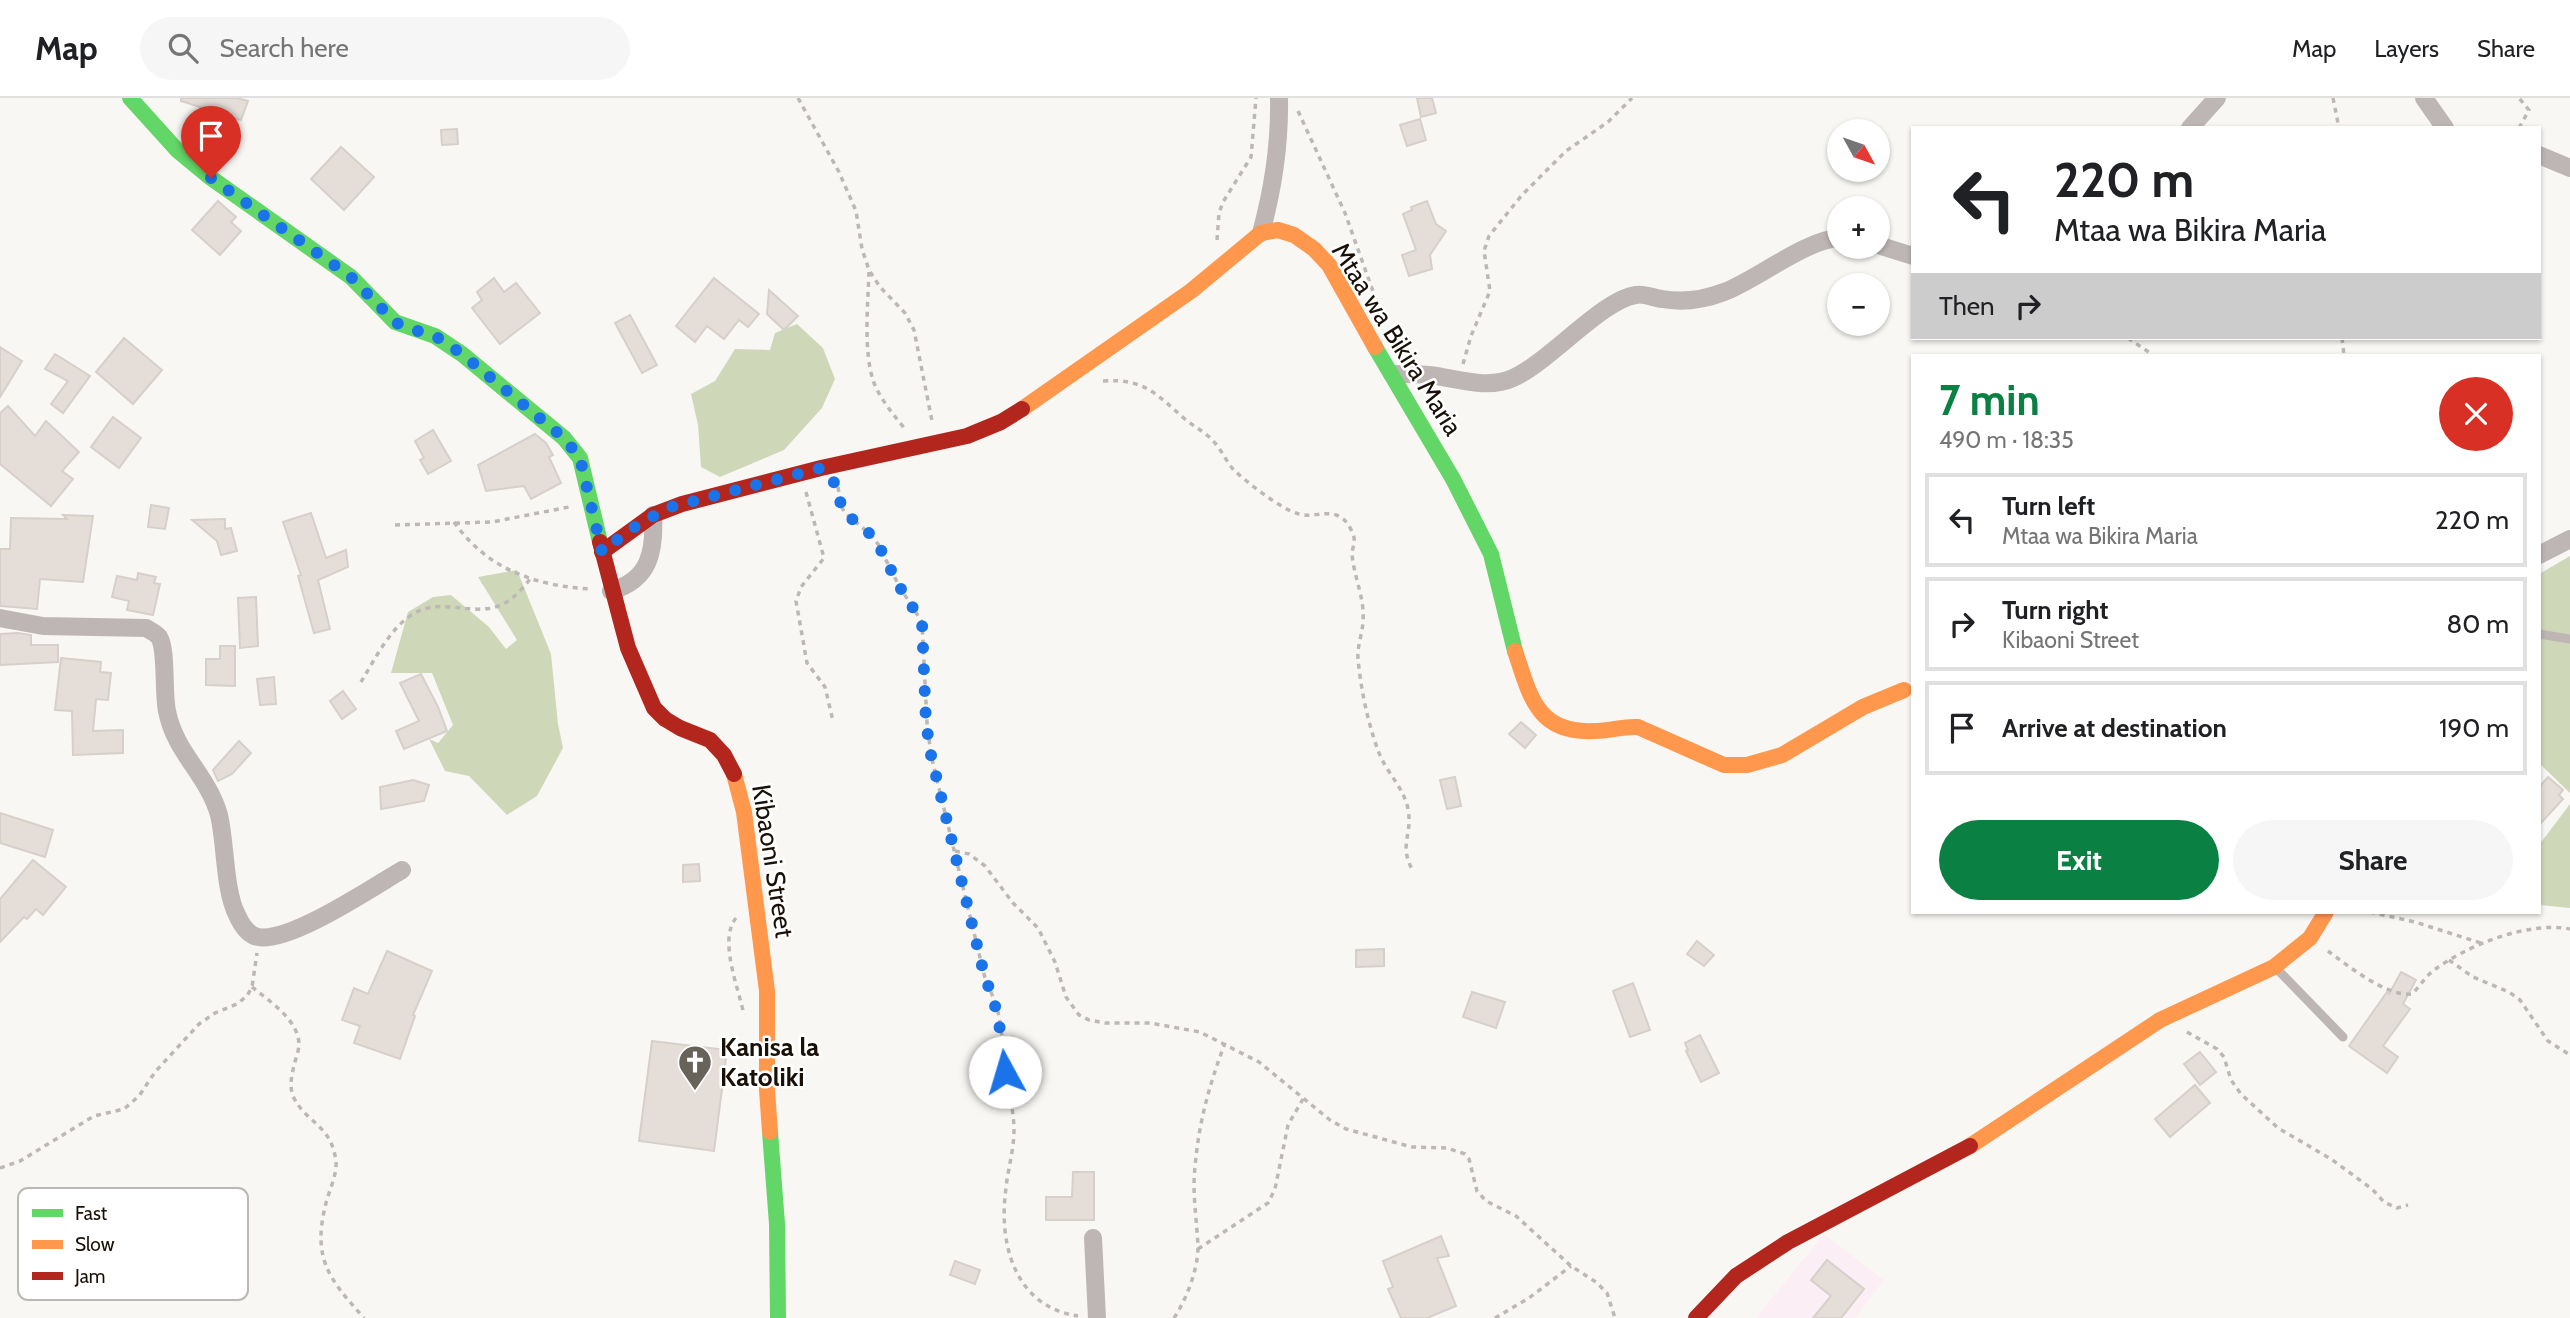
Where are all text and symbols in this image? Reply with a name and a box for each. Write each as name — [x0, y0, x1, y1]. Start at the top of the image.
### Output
search box — [140, 17, 630, 80]
text: Map — [35, 28, 98, 68]
icon: search — [164, 29, 202, 67]
text: Search here — [220, 32, 349, 64]
text: Map — [2292, 34, 2336, 63]
text: Layers — [2374, 34, 2439, 63]
text: Share — [2477, 34, 2535, 63]
pin — [181, 106, 241, 178]
icon: arrive — [192, 117, 230, 155]
north arrow — [1827, 119, 1890, 182]
map controls — [1827, 119, 1890, 336]
text: 220 m — [2054, 150, 2194, 209]
icon: left — [1939, 154, 2030, 245]
button: + — [1827, 196, 1890, 259]
text: Mtaa wa Bikira Maria — [2054, 210, 2326, 249]
street label: Mtaa wa Bikira Maria — [1325, 237, 1469, 442]
button: − — [1827, 273, 1890, 336]
icon: right — [2009, 287, 2047, 325]
text: Then — [1939, 290, 1995, 322]
text: 7 min — [1939, 374, 2040, 426]
button: close — [2439, 377, 2513, 451]
text: 490 m · 18:35 — [1939, 426, 2074, 454]
text: Turn left — [2002, 490, 2095, 522]
icon: left — [1943, 501, 1981, 539]
text: 220 m — [2435, 504, 2509, 536]
text: Mtaa wa Bikira Maria — [2002, 522, 2198, 550]
text: Turn right — [2002, 594, 2108, 626]
icon: right — [1943, 605, 1981, 643]
text: 80 m — [2446, 608, 2509, 640]
text: Kibaoni Street — [2002, 626, 2139, 654]
icon: arrive — [1943, 709, 1981, 747]
text: Arrive at destination — [2002, 712, 2227, 744]
text: 190 m — [2439, 712, 2509, 744]
street label: Kibaoni Street — [745, 782, 801, 940]
button: Exit — [1939, 820, 2219, 900]
button: Share — [2233, 820, 2513, 900]
place label: Kanisa la Katoliki — [720, 1031, 819, 1093]
position arrow — [968, 1035, 1042, 1109]
church icon: Kanisa la Katoliki — [676, 1043, 714, 1092]
legend — [18, 1188, 248, 1300]
text: Fast — [75, 1202, 108, 1225]
text: Slow — [75, 1233, 115, 1256]
text: Jam — [74, 1265, 105, 1288]

